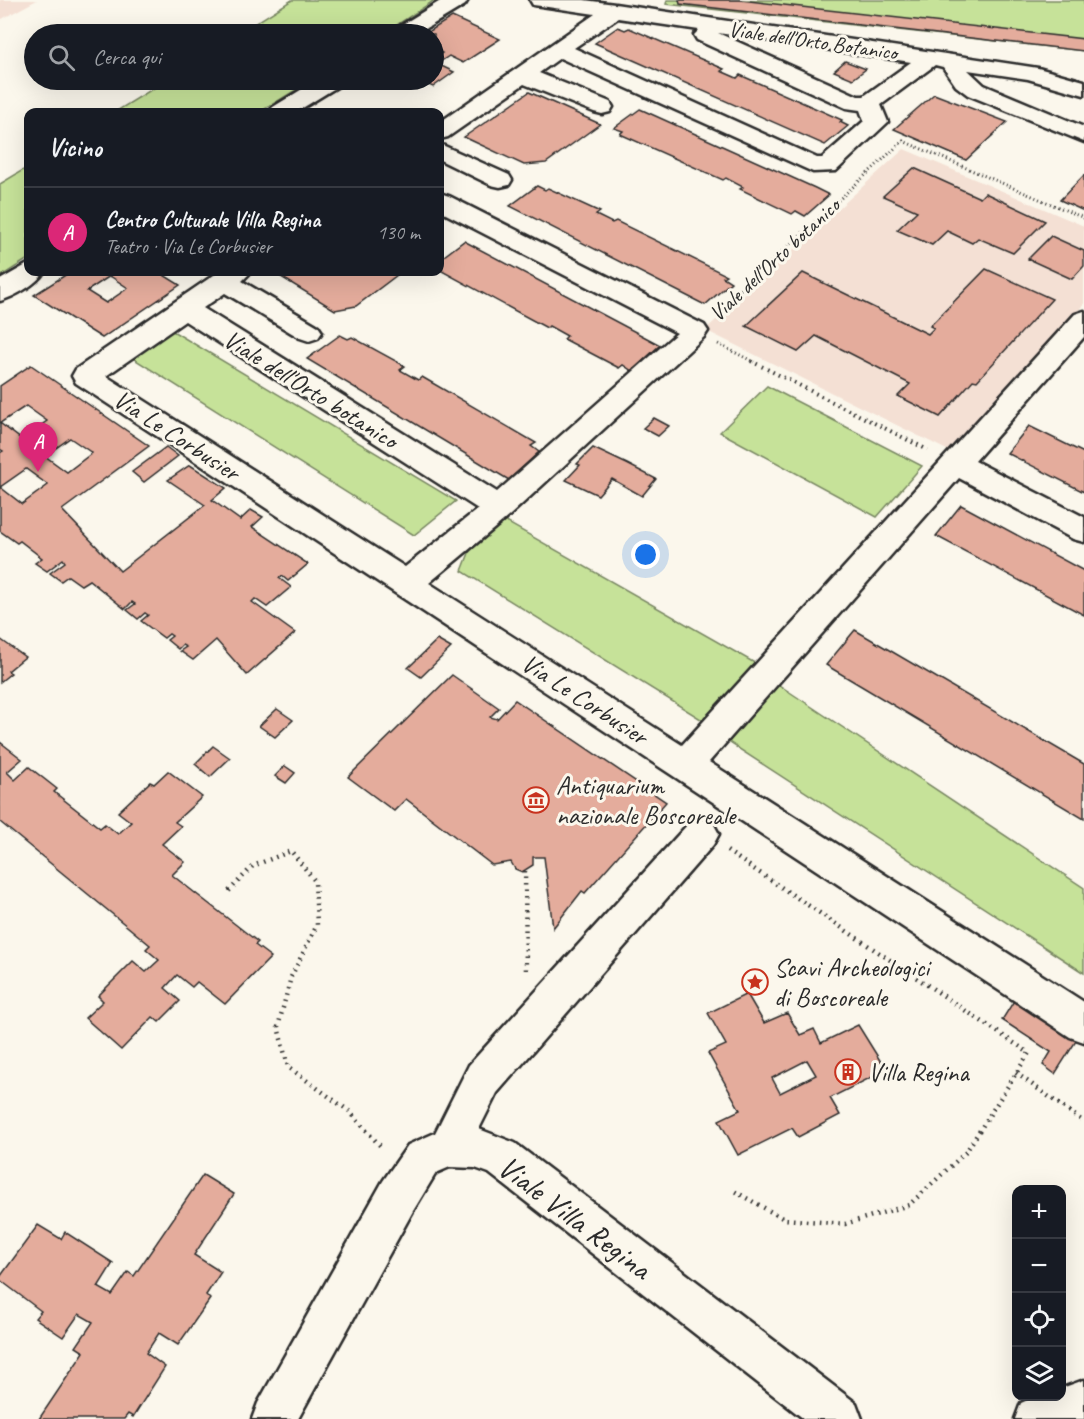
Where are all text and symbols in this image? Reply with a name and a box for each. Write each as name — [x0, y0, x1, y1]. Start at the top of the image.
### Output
street label: Viale dell'Orto Botanico — [727, 15, 901, 67]
search box — [24, 24, 444, 90]
icon: search — [45, 41, 78, 74]
text: Cerca qui — [93, 43, 161, 71]
text: Vicino — [48, 131, 102, 164]
street label: Viale dell'Orto botanico — [704, 190, 847, 327]
text: Centro Culturale Villa Regina — [105, 206, 320, 234]
text: A — [62, 220, 73, 245]
text: 130 m — [377, 220, 420, 245]
text: Teatro · Via Le Corbusier — [105, 234, 272, 259]
street label: Viale dell'Orto botanico — [218, 323, 406, 458]
street label: Via Le Corbusier — [107, 382, 248, 490]
pin: A — [18, 422, 57, 472]
your location — [631, 540, 660, 569]
street label: Via Le Corbusier — [515, 646, 656, 754]
place label: Antiquarium nazionale Boscoreale — [556, 769, 738, 832]
museum icon: Antiquarium nazionale Boscoreale — [521, 785, 551, 815]
place label: Scavi Archeologici di Boscoreale — [774, 951, 932, 1014]
place icon: Scavi Archeologici di Boscoreale — [740, 967, 770, 997]
place label: Villa Regina — [868, 1056, 970, 1089]
building icon: Villa Regina — [833, 1057, 863, 1087]
street label: Viale Villa Regina — [490, 1146, 661, 1290]
map controls — [1012, 1185, 1066, 1401]
button: + — [1012, 1185, 1066, 1239]
button: − — [1012, 1239, 1066, 1293]
button: locate — [1012, 1293, 1066, 1347]
button: layers — [1012, 1347, 1066, 1401]

